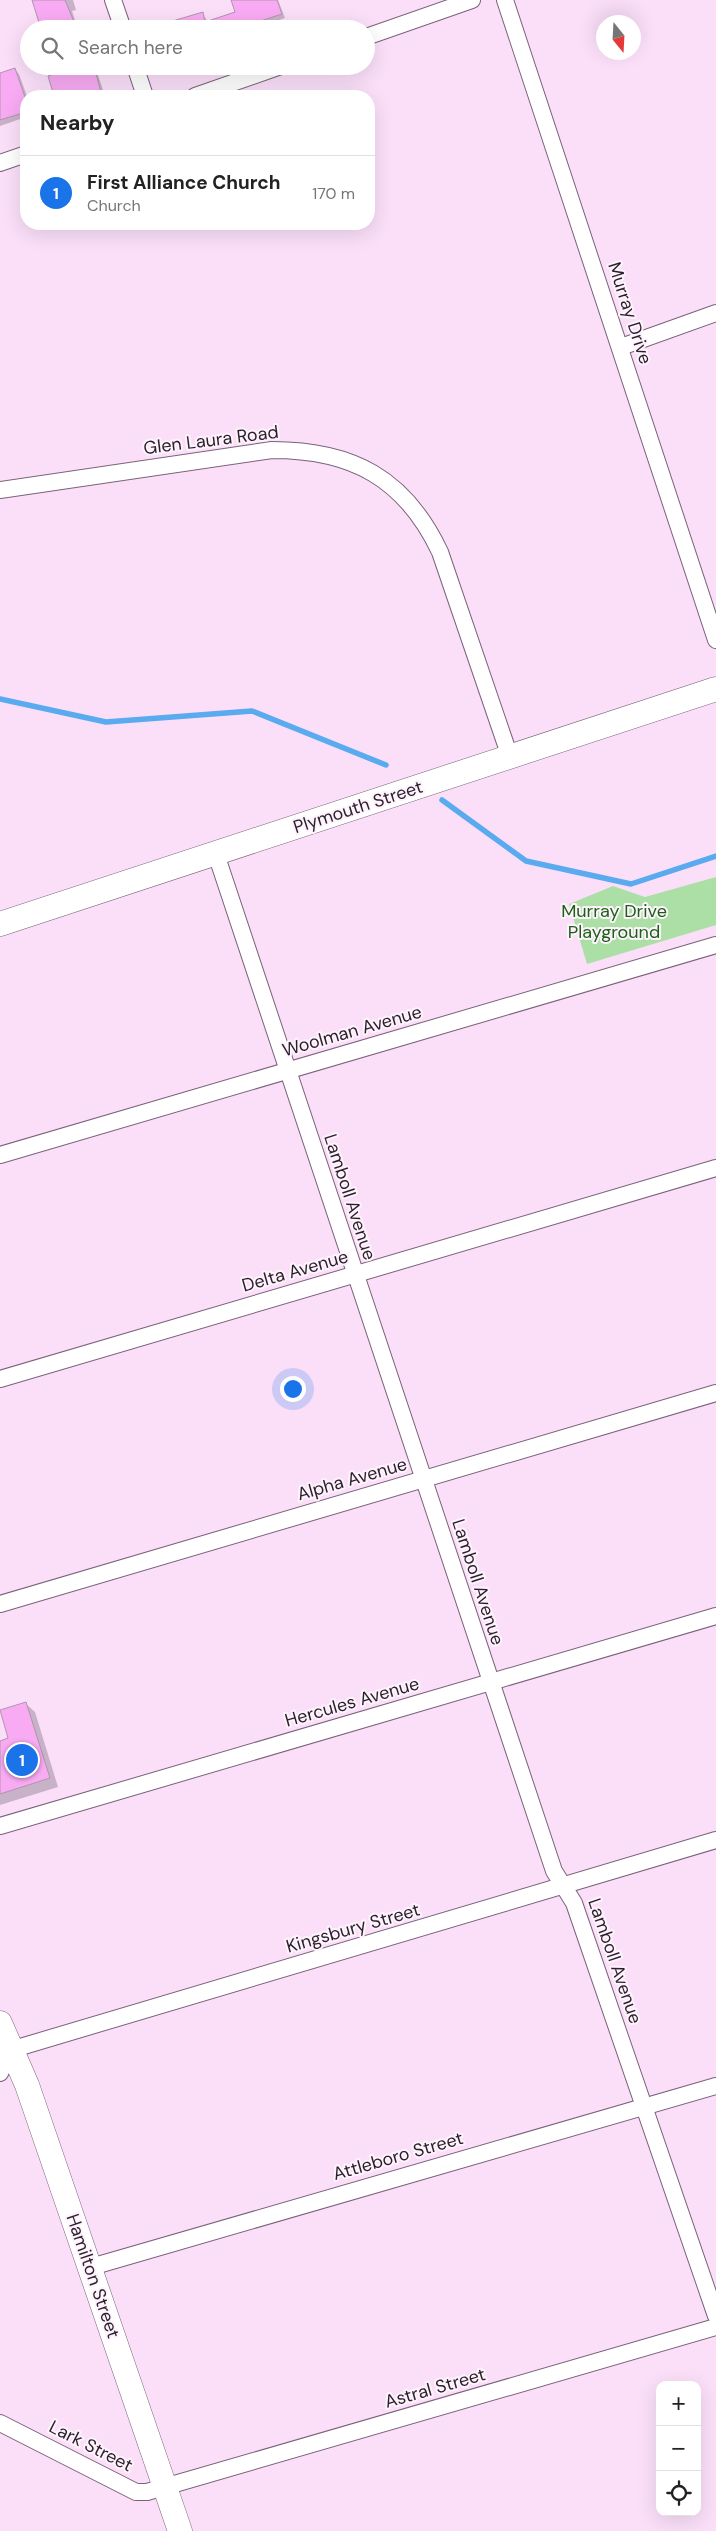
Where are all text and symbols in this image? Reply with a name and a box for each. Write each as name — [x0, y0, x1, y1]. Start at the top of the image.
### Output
north arrow — [596, 15, 641, 60]
search box — [20, 20, 375, 75]
icon: search — [38, 34, 66, 62]
text: Search here — [78, 35, 183, 60]
text: Nearby — [40, 109, 114, 137]
text: First Alliance Church — [87, 170, 281, 195]
text: 1 — [53, 183, 59, 204]
text: 170 m — [312, 183, 355, 204]
text: Church — [87, 195, 141, 216]
street label: Murray Drive — [602, 259, 658, 367]
street label: Glen Laura Road — [142, 420, 280, 460]
street label: Plymouth Street — [290, 775, 426, 839]
park label: Murray Drive Playground — [561, 899, 667, 944]
street label: Woolman Avenue — [279, 1000, 425, 1062]
street label: Lamboll Avenue — [318, 1131, 382, 1263]
street label: Delta Avenue — [239, 1244, 351, 1298]
your location — [280, 1376, 306, 1402]
street label: Alpha Avenue — [294, 1452, 410, 1506]
street label: Lamboll Avenue — [446, 1516, 510, 1648]
street label: Hercules Avenue — [282, 1671, 422, 1733]
pin: 1 — [6, 1741, 38, 1779]
street label: Lamboll Avenue — [582, 1895, 648, 2027]
street label: Kingsbury Street — [283, 1897, 423, 1959]
street label: Attleboro Street — [330, 2126, 466, 2186]
street label: Hamilton Street — [60, 2211, 126, 2341]
street label: Astral Street — [382, 2362, 488, 2414]
map controls — [656, 2381, 701, 2516]
button: + — [656, 2381, 701, 2426]
street label: Lark Street — [45, 2415, 137, 2477]
button: − — [656, 2426, 701, 2471]
button: locate — [656, 2471, 701, 2516]

